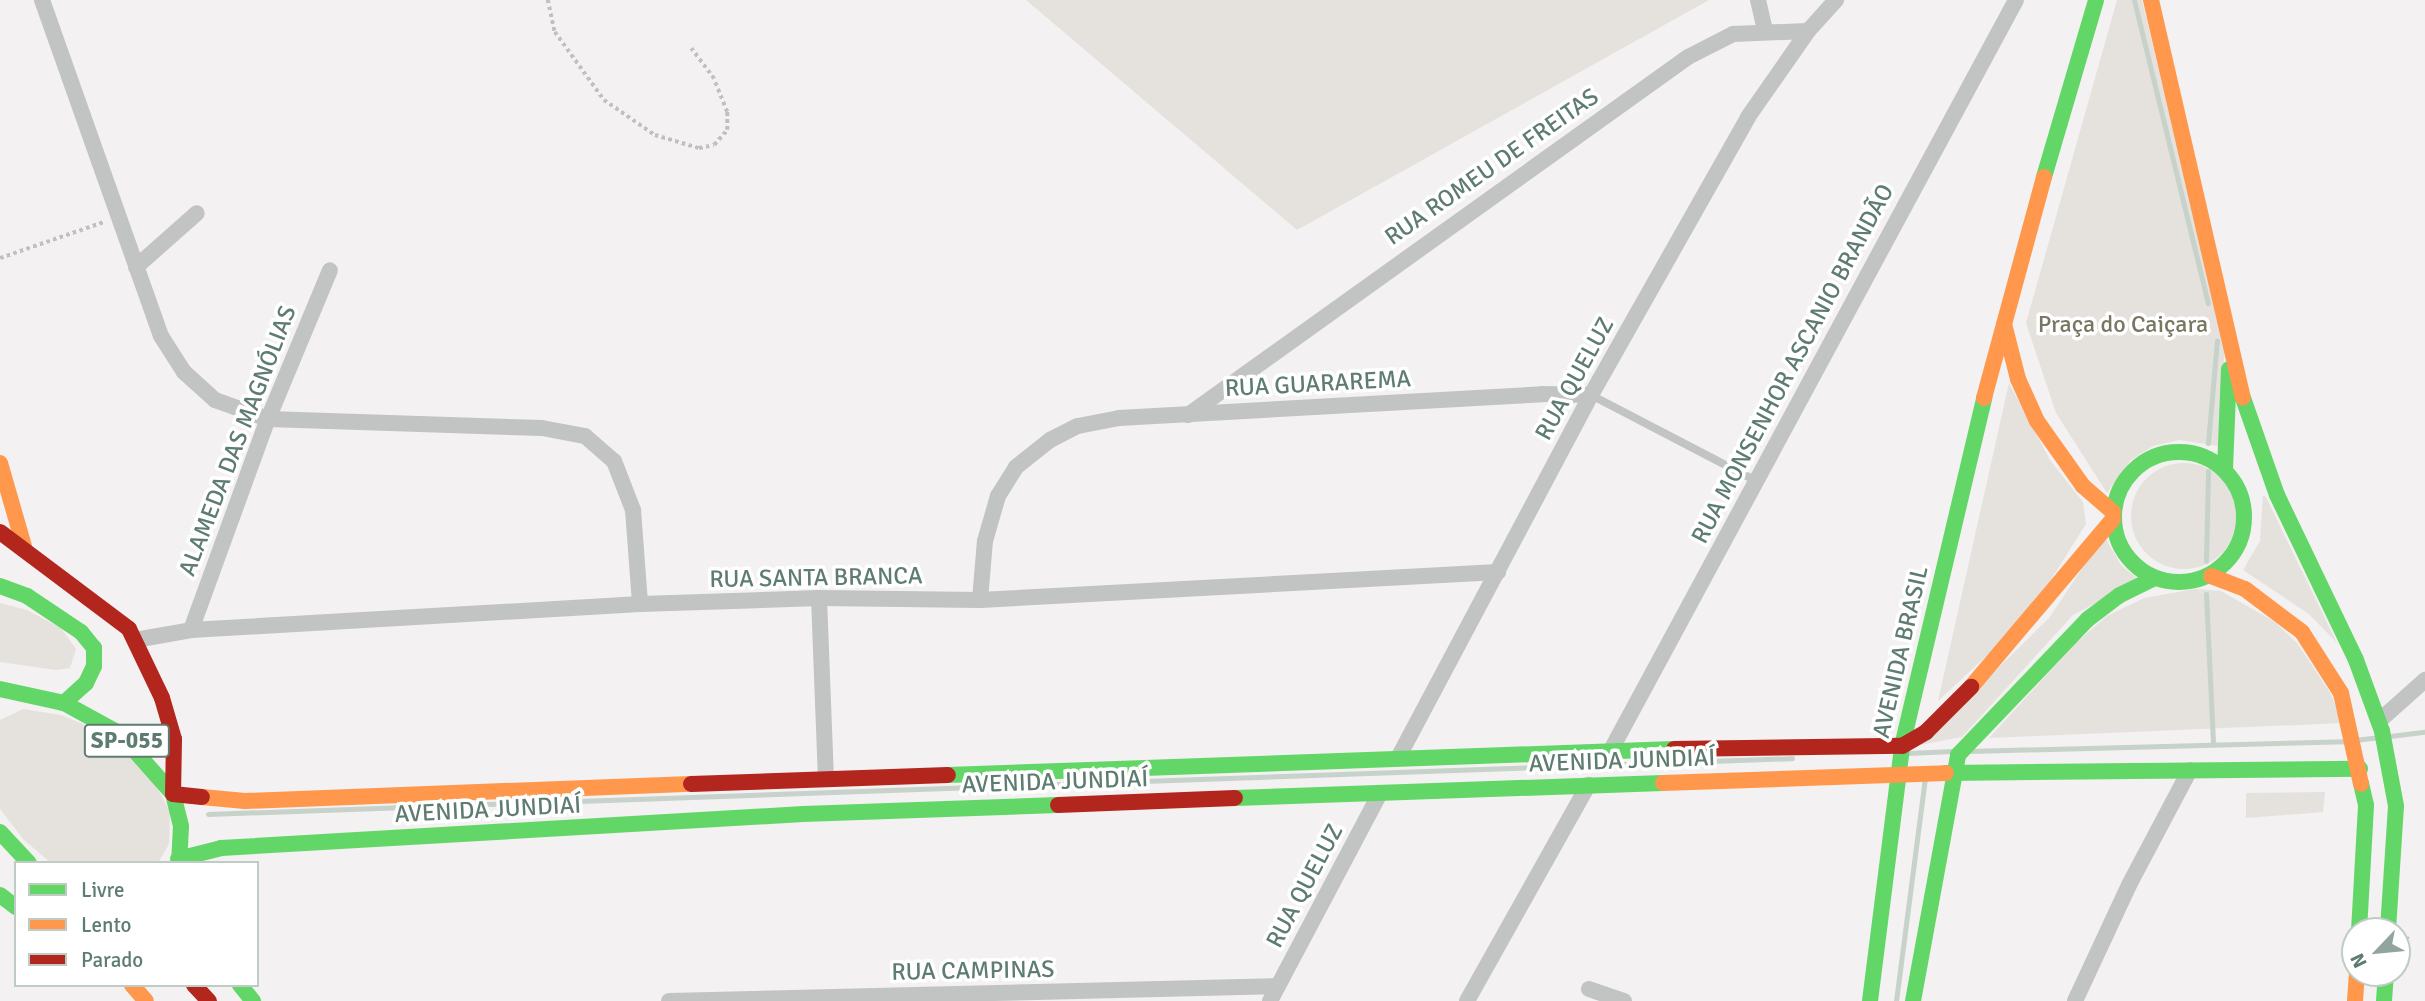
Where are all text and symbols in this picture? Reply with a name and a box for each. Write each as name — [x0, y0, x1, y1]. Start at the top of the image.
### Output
street label: RUA ROMEU DE FREITAS — [1380, 82, 1604, 252]
street label: RUA MONSENHOR ASCANIO BRANDÃO — [1686, 179, 1900, 549]
street label: ALAMEDA DAS MAGNÓLIAS — [173, 302, 303, 580]
park label: Praça do Caiçara — [2038, 311, 2208, 339]
street label: RUA QUELUZ — [1529, 313, 1621, 445]
street label: RUA GUARAREMA — [1224, 365, 1412, 403]
street label: RUA SANTA BRANCA — [709, 562, 923, 594]
street label: AVENIDA BRASIL — [1867, 563, 1935, 741]
road number: SP-055 — [83, 722, 171, 761]
street label: AVENIDA JUNDIAÍ — [1528, 743, 1716, 779]
street label: AVENIDA JUNDIAÍ — [961, 764, 1149, 800]
street label: AVENIDA JUNDIAÍ — [394, 791, 582, 829]
street label: RUA QUELUZ — [1260, 819, 1350, 953]
legend — [14, 861, 259, 987]
text: Livre — [81, 877, 124, 903]
text: Lento — [81, 912, 131, 938]
north arrow — [2341, 917, 2411, 987]
text: Parado — [81, 947, 143, 973]
text: N — [2345, 949, 2373, 972]
street label: RUA CAMPINAS — [891, 955, 1055, 987]

